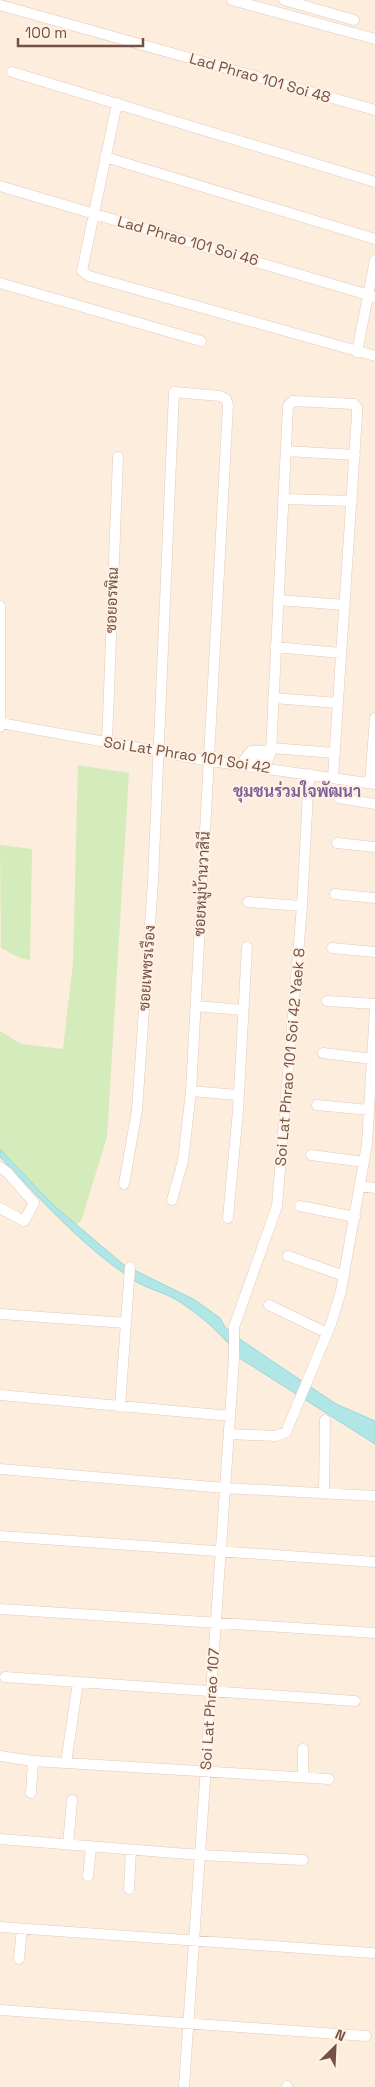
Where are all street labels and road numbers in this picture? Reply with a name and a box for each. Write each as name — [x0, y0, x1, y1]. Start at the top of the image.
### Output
street label: Lad Phrao 101 Soi 48 — [187, 48, 333, 107]
street label: Lad Phrao 101 Soi 46 — [115, 211, 261, 270]
street label: ซอยอรพิณ — [101, 567, 122, 633]
street label: Soi Lat Phrao 101 Soi 42 — [102, 732, 272, 777]
street label: ซอยหมู่บ้านวาสินี — [189, 831, 215, 937]
street label: ซอยเพชรเรือง — [134, 924, 159, 1011]
street label: Soi Lat Phrao 101 Soi 42 Yaek 8 — [271, 947, 309, 1167]
street label: Soi Lat Phrao 107 — [196, 1647, 223, 1771]

